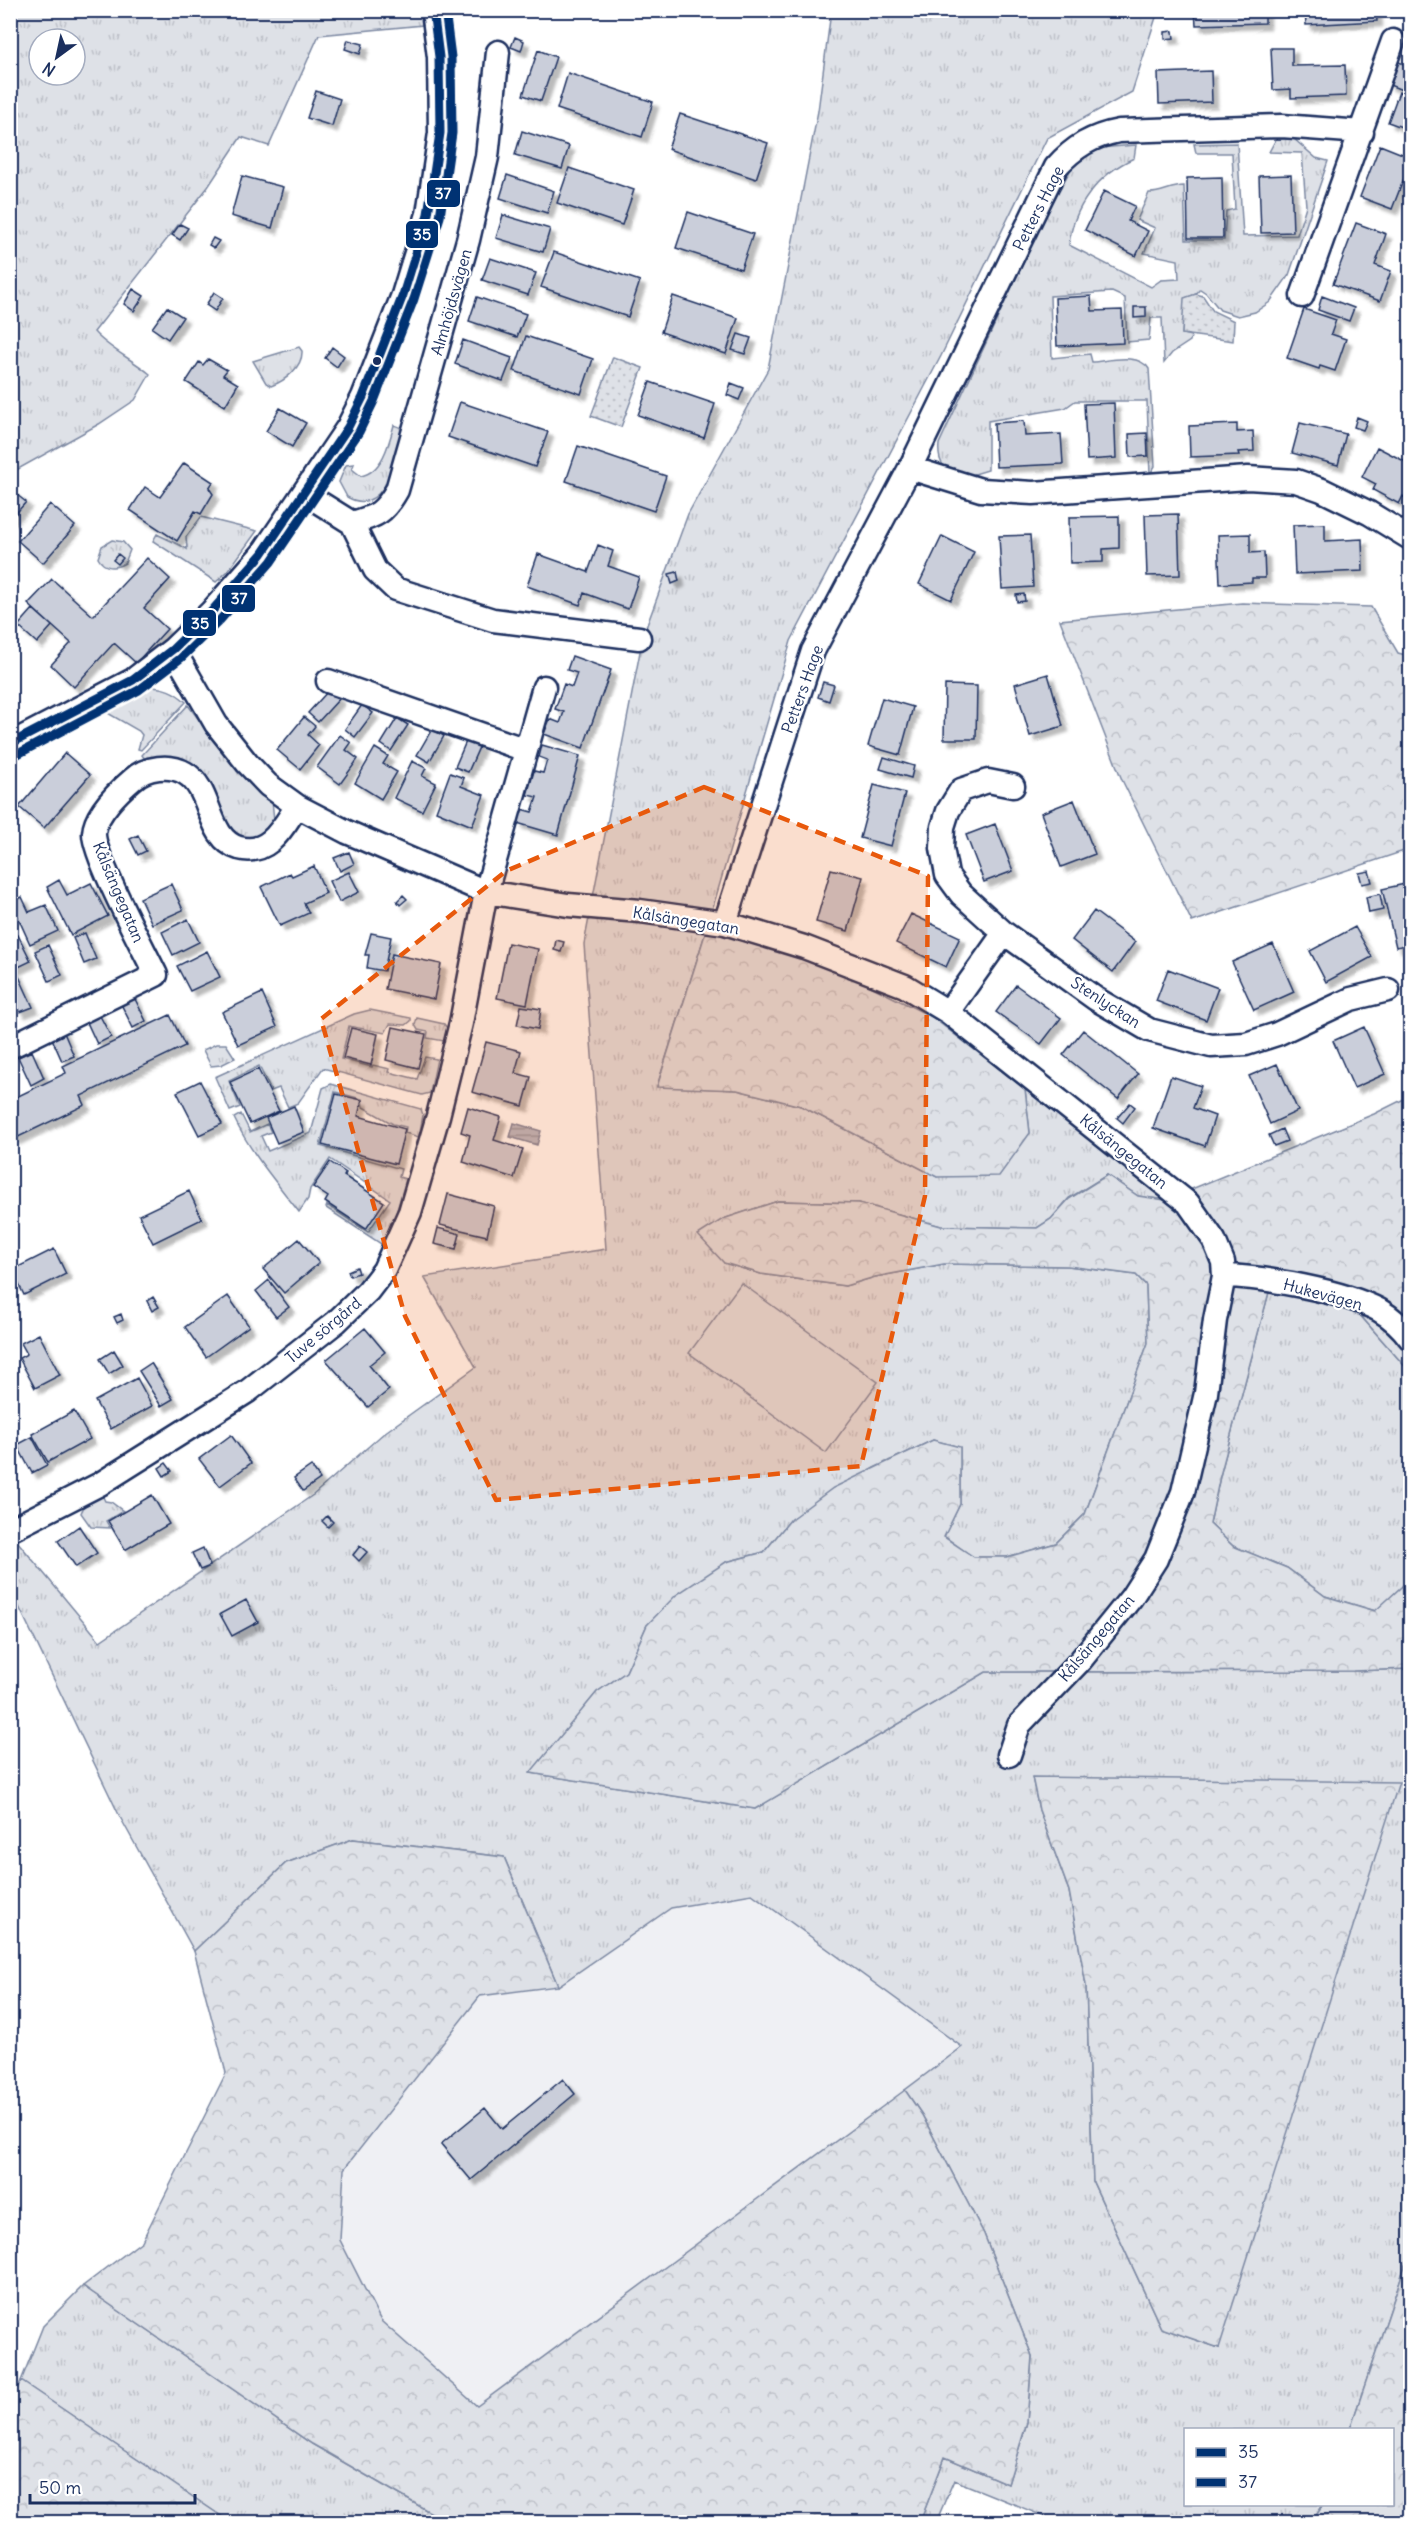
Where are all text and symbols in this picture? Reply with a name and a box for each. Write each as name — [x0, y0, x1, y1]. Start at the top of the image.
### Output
north arrow — [27, 27, 87, 87]
text: N — [39, 58, 59, 81]
street label: Petters Hage — [1008, 162, 1068, 254]
line badge: 37 — [426, 179, 461, 208]
text: 37 — [435, 183, 452, 203]
line badge: 35 — [405, 220, 439, 249]
text: 35 — [413, 224, 431, 244]
street label: Almhöjdsvägen — [426, 246, 476, 358]
unlabelled marker — [371, 355, 383, 367]
line badge: 37 — [221, 584, 256, 613]
text: 37 — [231, 588, 248, 608]
line badge: 35 — [182, 609, 217, 637]
text: 35 — [191, 613, 209, 633]
street label: Petters Hage — [777, 642, 827, 736]
street label: Kålsängegatan — [89, 839, 149, 945]
street label: Kålsängegatan — [631, 902, 741, 938]
street label: Stenlyckan — [1067, 972, 1145, 1032]
street label: Kålsängegatan — [1076, 1109, 1172, 1193]
street label: Hukevägen — [1281, 1274, 1365, 1314]
street label: Tuve sörgård — [281, 1292, 365, 1368]
street label: Kålsängegatan — [1054, 1590, 1138, 1686]
legend — [1184, 2428, 1394, 2506]
text: 35 — [1238, 2440, 1259, 2463]
scale bar — [30, 2467, 195, 2505]
text: 37 — [1238, 2470, 1257, 2493]
text: 50 m — [39, 2476, 81, 2499]

